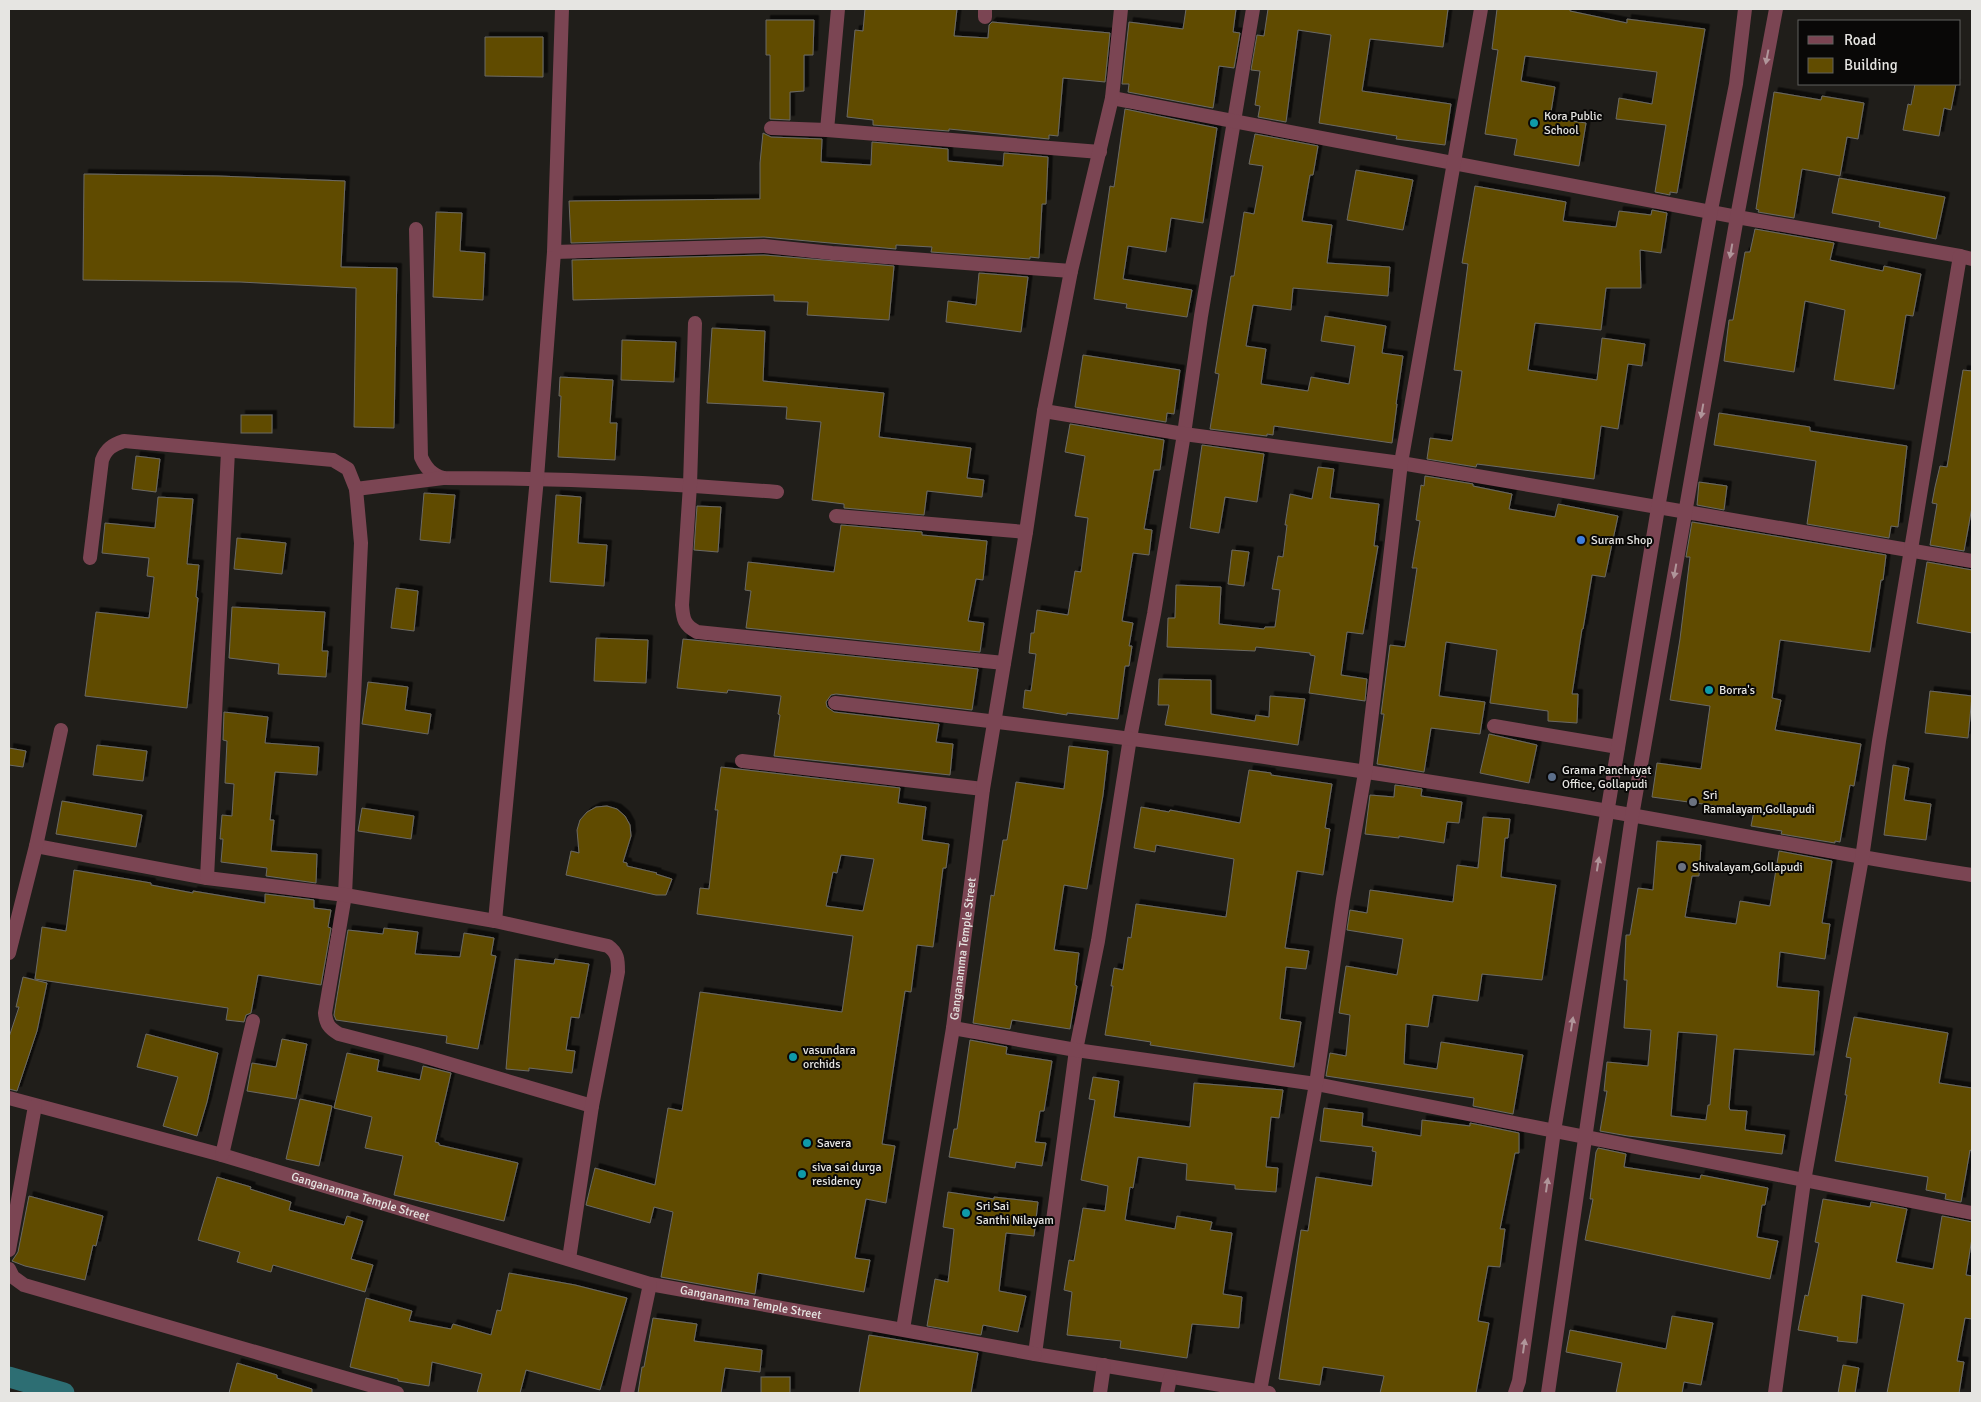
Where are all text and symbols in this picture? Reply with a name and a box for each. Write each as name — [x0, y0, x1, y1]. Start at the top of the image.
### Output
legend — [1798, 20, 1961, 85]
text: Road — [1844, 31, 1876, 49]
one-way arrow — [1763, 49, 1771, 64]
text: Building — [1844, 56, 1898, 74]
place label: Kora Public School — [1544, 109, 1603, 138]
marker: Kora Public School — [1528, 117, 1540, 129]
one-way arrow — [1726, 243, 1734, 259]
one-way arrow — [1698, 403, 1706, 419]
place label: Suram Shop — [1591, 533, 1653, 548]
marker: Suram Shop — [1575, 534, 1587, 546]
one-way arrow — [1670, 563, 1678, 579]
place label: Borra's — [1719, 683, 1755, 698]
marker: Borra's — [1703, 684, 1715, 696]
place label: Grama Panchayat Office, Gollapudi — [1562, 763, 1651, 792]
marker: Grama Panchayat Office, Gollapudi — [1546, 771, 1558, 783]
place label: Sri Ramalayam,Gollapudi — [1703, 788, 1815, 817]
marker: Sri Ramalayam,Gollapudi — [1687, 796, 1699, 808]
one-way arrow — [1595, 855, 1603, 871]
place label: Shivalayam,Gollapudi — [1692, 860, 1803, 875]
marker: Shivalayam,Gollapudi — [1676, 861, 1688, 873]
street label: Ganganamma Temple Street — [947, 877, 980, 1021]
one-way arrow — [1568, 1016, 1576, 1032]
place label: vasundara orchids — [803, 1043, 856, 1072]
marker: vasundara orchids — [787, 1051, 799, 1063]
place label: Savera — [817, 1136, 851, 1151]
marker: Savera — [801, 1137, 813, 1149]
place label: siva sai durga residency — [812, 1160, 881, 1189]
marker: siva sai durga residency — [796, 1168, 808, 1180]
street label: Ganganamma Temple Street — [289, 1169, 431, 1225]
one-way arrow — [1543, 1176, 1551, 1192]
place label: Sri Sai Santhi Nilayam — [976, 1199, 1054, 1228]
marker: Sri Sai Santhi Nilayam — [960, 1207, 972, 1219]
street label: Ganganamma Temple Street — [679, 1283, 823, 1323]
one-way arrow — [1520, 1337, 1528, 1353]

